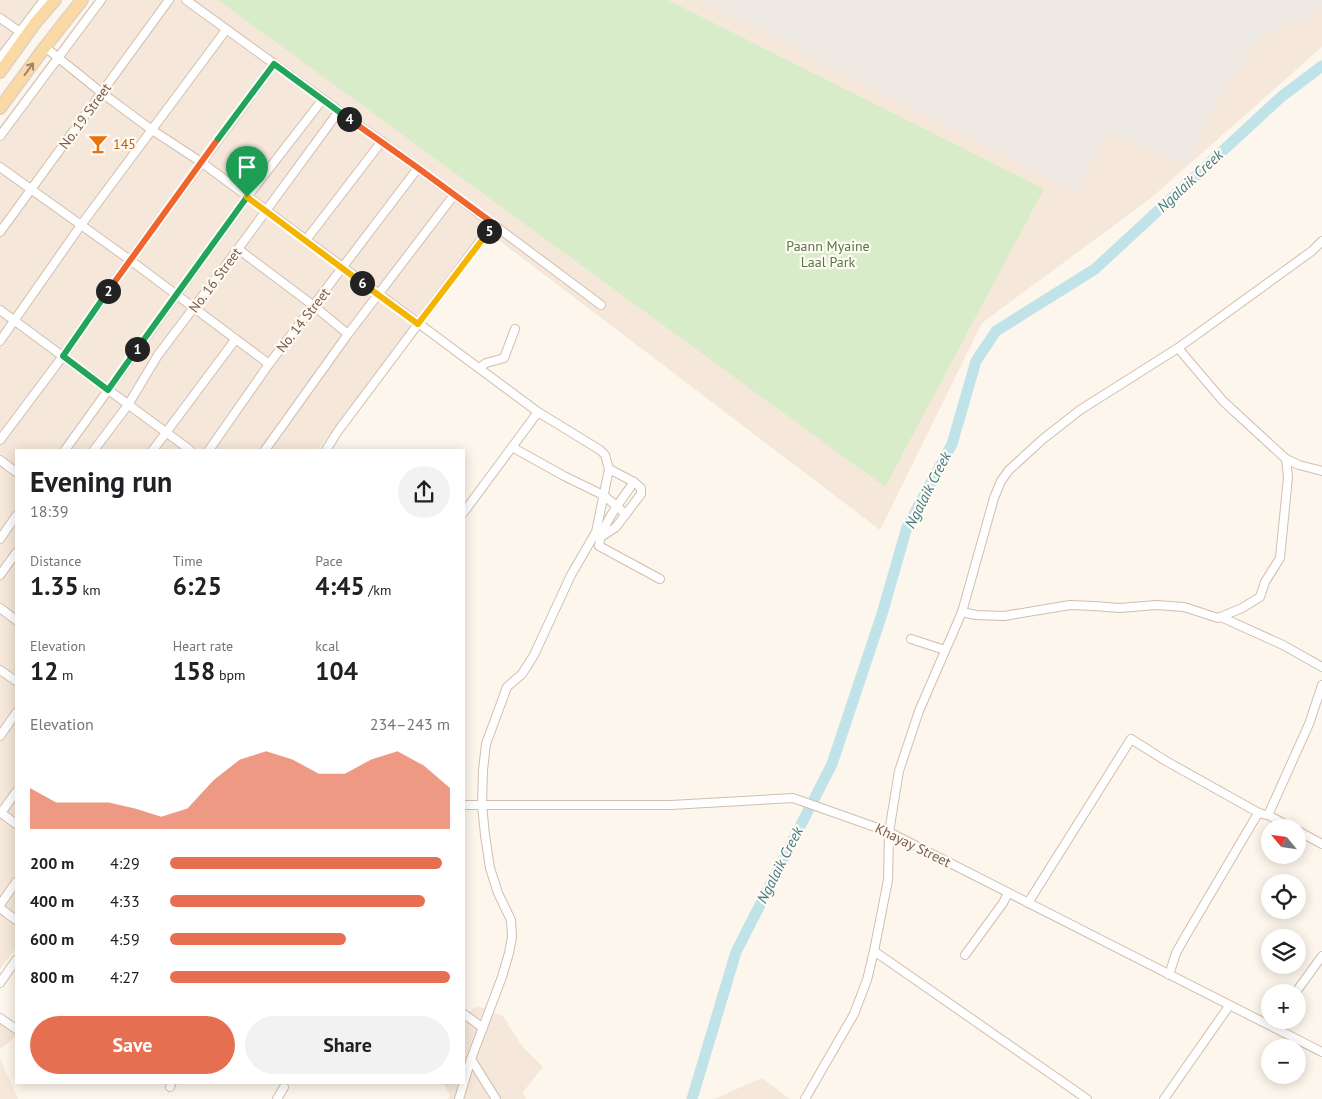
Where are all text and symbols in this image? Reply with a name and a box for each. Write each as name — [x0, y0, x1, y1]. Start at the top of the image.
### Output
one-way arrow — [24, 62, 34, 76]
street label: No. 19 Street — [55, 79, 115, 153]
pin: 4 — [336, 106, 362, 132]
text: 4 — [346, 110, 353, 128]
bar icon: 145 — [87, 133, 109, 155]
place label: 145 — [113, 135, 136, 153]
water label: Ngalaik Creek — [1153, 144, 1228, 216]
pin — [226, 146, 268, 197]
icon: arrive — [233, 153, 261, 181]
pin: 5 — [476, 218, 502, 244]
text: 5 — [486, 222, 493, 240]
park label: Paann Myaine Laal Park — [786, 237, 870, 271]
street label: No. 16 Street — [185, 244, 246, 316]
pin: 6 — [350, 270, 374, 296]
text: 6 — [359, 274, 366, 292]
pin: 2 — [96, 278, 120, 304]
text: 2 — [105, 282, 112, 300]
street label: No. 14 Street — [272, 284, 334, 356]
pin: 1 — [124, 336, 150, 362]
text: 1 — [134, 340, 141, 358]
water label: Ngalaik Creek — [900, 447, 956, 531]
text: Evening run — [30, 463, 172, 500]
button: share — [398, 466, 450, 518]
text: 18:39 — [30, 501, 68, 521]
text: Distance — [30, 552, 81, 570]
text: Time — [173, 552, 203, 570]
text: Pace — [315, 552, 343, 570]
text: 1.35 — [30, 570, 79, 602]
text: 6:25 — [173, 570, 222, 602]
text: 4:45 — [315, 570, 365, 602]
text: km — [79, 581, 101, 599]
text: /km — [365, 581, 391, 599]
text: Elevation — [30, 637, 86, 655]
text: Heart rate — [173, 637, 233, 655]
text: kcal — [315, 637, 339, 655]
text: 12 — [30, 655, 58, 687]
text: 158 — [173, 655, 215, 687]
text: 104 — [315, 655, 358, 687]
text: m — [58, 666, 73, 684]
text: bpm — [215, 666, 245, 684]
text: Elevation — [30, 714, 94, 734]
text: 234–243 m — [370, 714, 450, 734]
street label: Khayay Street — [872, 819, 954, 871]
north arrow — [1261, 819, 1306, 864]
map controls — [1261, 819, 1306, 1084]
water label: Ngalaik Creek — [752, 822, 808, 906]
text: 200 m — [30, 853, 74, 873]
text: 4:29 — [110, 853, 140, 873]
button: locate — [1261, 874, 1306, 919]
text: 400 m — [30, 891, 74, 911]
text: 4:33 — [110, 891, 140, 911]
text: 600 m — [30, 929, 74, 949]
text: 4:59 — [110, 929, 140, 949]
button: layers — [1261, 929, 1306, 974]
text: 800 m — [30, 967, 74, 987]
text: 4:27 — [110, 967, 140, 987]
button: + — [1261, 984, 1306, 1029]
button: Save — [30, 1016, 235, 1074]
button: Share — [245, 1016, 450, 1074]
button: − — [1261, 1039, 1306, 1084]

